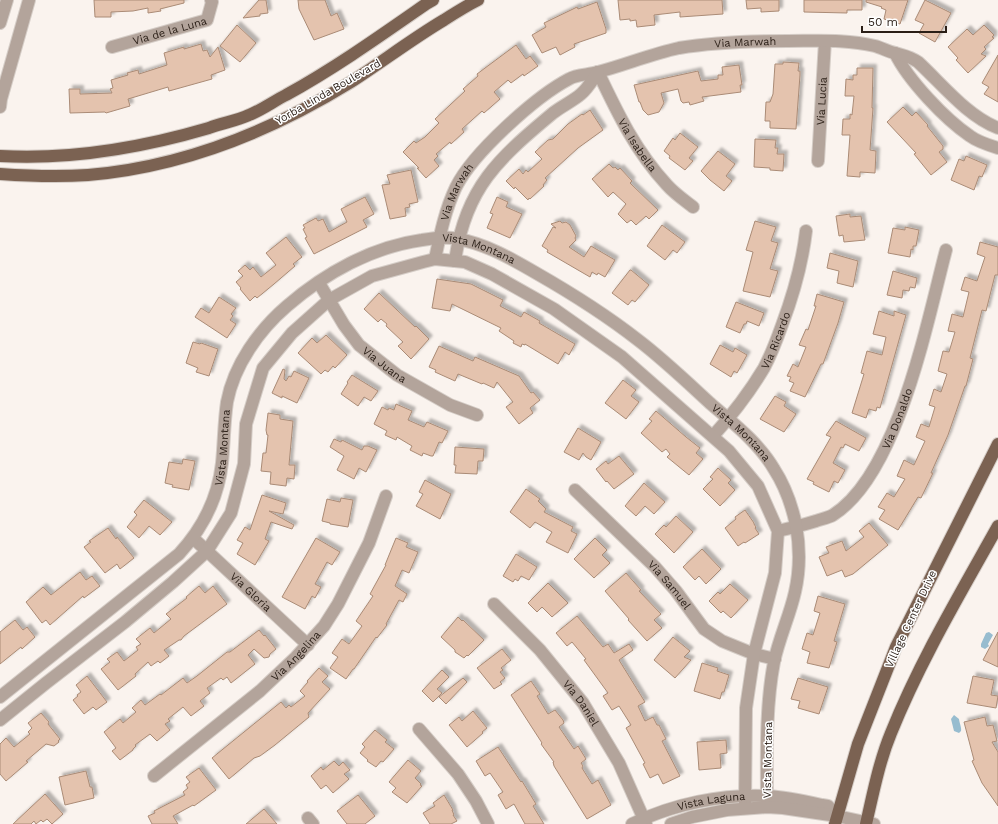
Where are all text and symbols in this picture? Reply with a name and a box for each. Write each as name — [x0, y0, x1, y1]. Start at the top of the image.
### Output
scale bar — [862, 8, 946, 34]
street label: Via de la Luna — [131, 14, 208, 47]
text: 50 m — [868, 15, 898, 29]
street label: Via Marwah — [714, 35, 776, 50]
street label: Yorba Linda Boulevard — [273, 57, 383, 127]
street label: Via Lucia — [814, 77, 829, 126]
street label: Via Isabella — [616, 116, 660, 174]
street label: Via Marwah — [438, 161, 476, 222]
street label: Vista Montana — [442, 231, 518, 267]
street label: Via Ricardo — [758, 310, 793, 371]
street label: Via Juana — [360, 344, 409, 385]
street label: Via Donaldo — [879, 387, 915, 451]
street label: Vista Montana — [709, 401, 773, 464]
street label: Vista Montana — [212, 409, 232, 487]
street label: Via Samuel — [645, 557, 694, 612]
street label: Village Center Drive — [883, 568, 939, 670]
street label: Via Gloria — [228, 570, 274, 614]
street label: Via Angelina — [268, 628, 323, 684]
street label: Via Daniel — [560, 677, 602, 729]
street label: Vista Montana — [761, 722, 775, 798]
street label: Vista Laguna — [676, 789, 746, 813]

